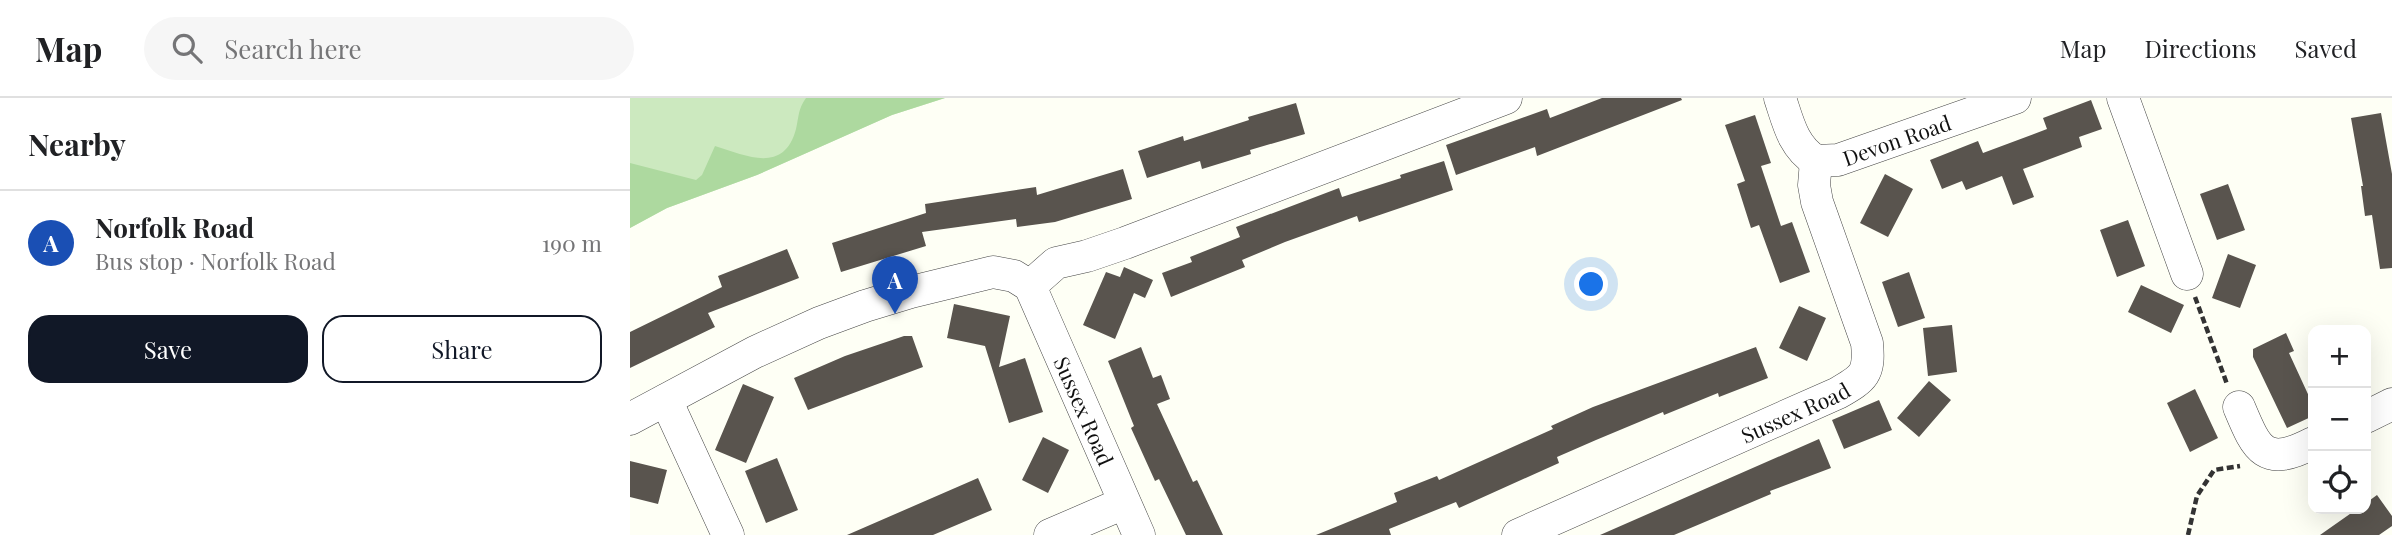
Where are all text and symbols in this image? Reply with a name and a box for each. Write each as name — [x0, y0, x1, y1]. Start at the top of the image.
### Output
search box — [144, 17, 634, 80]
text: Map — [35, 26, 102, 70]
icon: search — [168, 29, 206, 67]
text: Search here — [224, 31, 362, 66]
text: Map — [2060, 32, 2106, 64]
text: Directions — [2144, 32, 2257, 64]
text: Saved — [2295, 32, 2357, 64]
street label: Devon Road — [1839, 108, 1954, 171]
text: Nearby — [28, 124, 126, 164]
text: Norfolk Road — [95, 210, 254, 245]
text: A — [43, 227, 59, 258]
text: 190 m — [542, 227, 602, 258]
text: Bus stop · Norfolk Road — [95, 245, 336, 276]
pin: A — [872, 256, 918, 314]
your location — [1574, 267, 1608, 301]
button: Save — [28, 315, 308, 383]
button: Share — [322, 315, 602, 383]
map controls — [2308, 325, 2371, 514]
button: + — [2308, 325, 2371, 388]
street label: Sussex Road — [1048, 352, 1121, 470]
street label: Sussex Road — [1736, 375, 1855, 448]
button: − — [2308, 388, 2371, 451]
button: locate — [2308, 451, 2371, 514]

